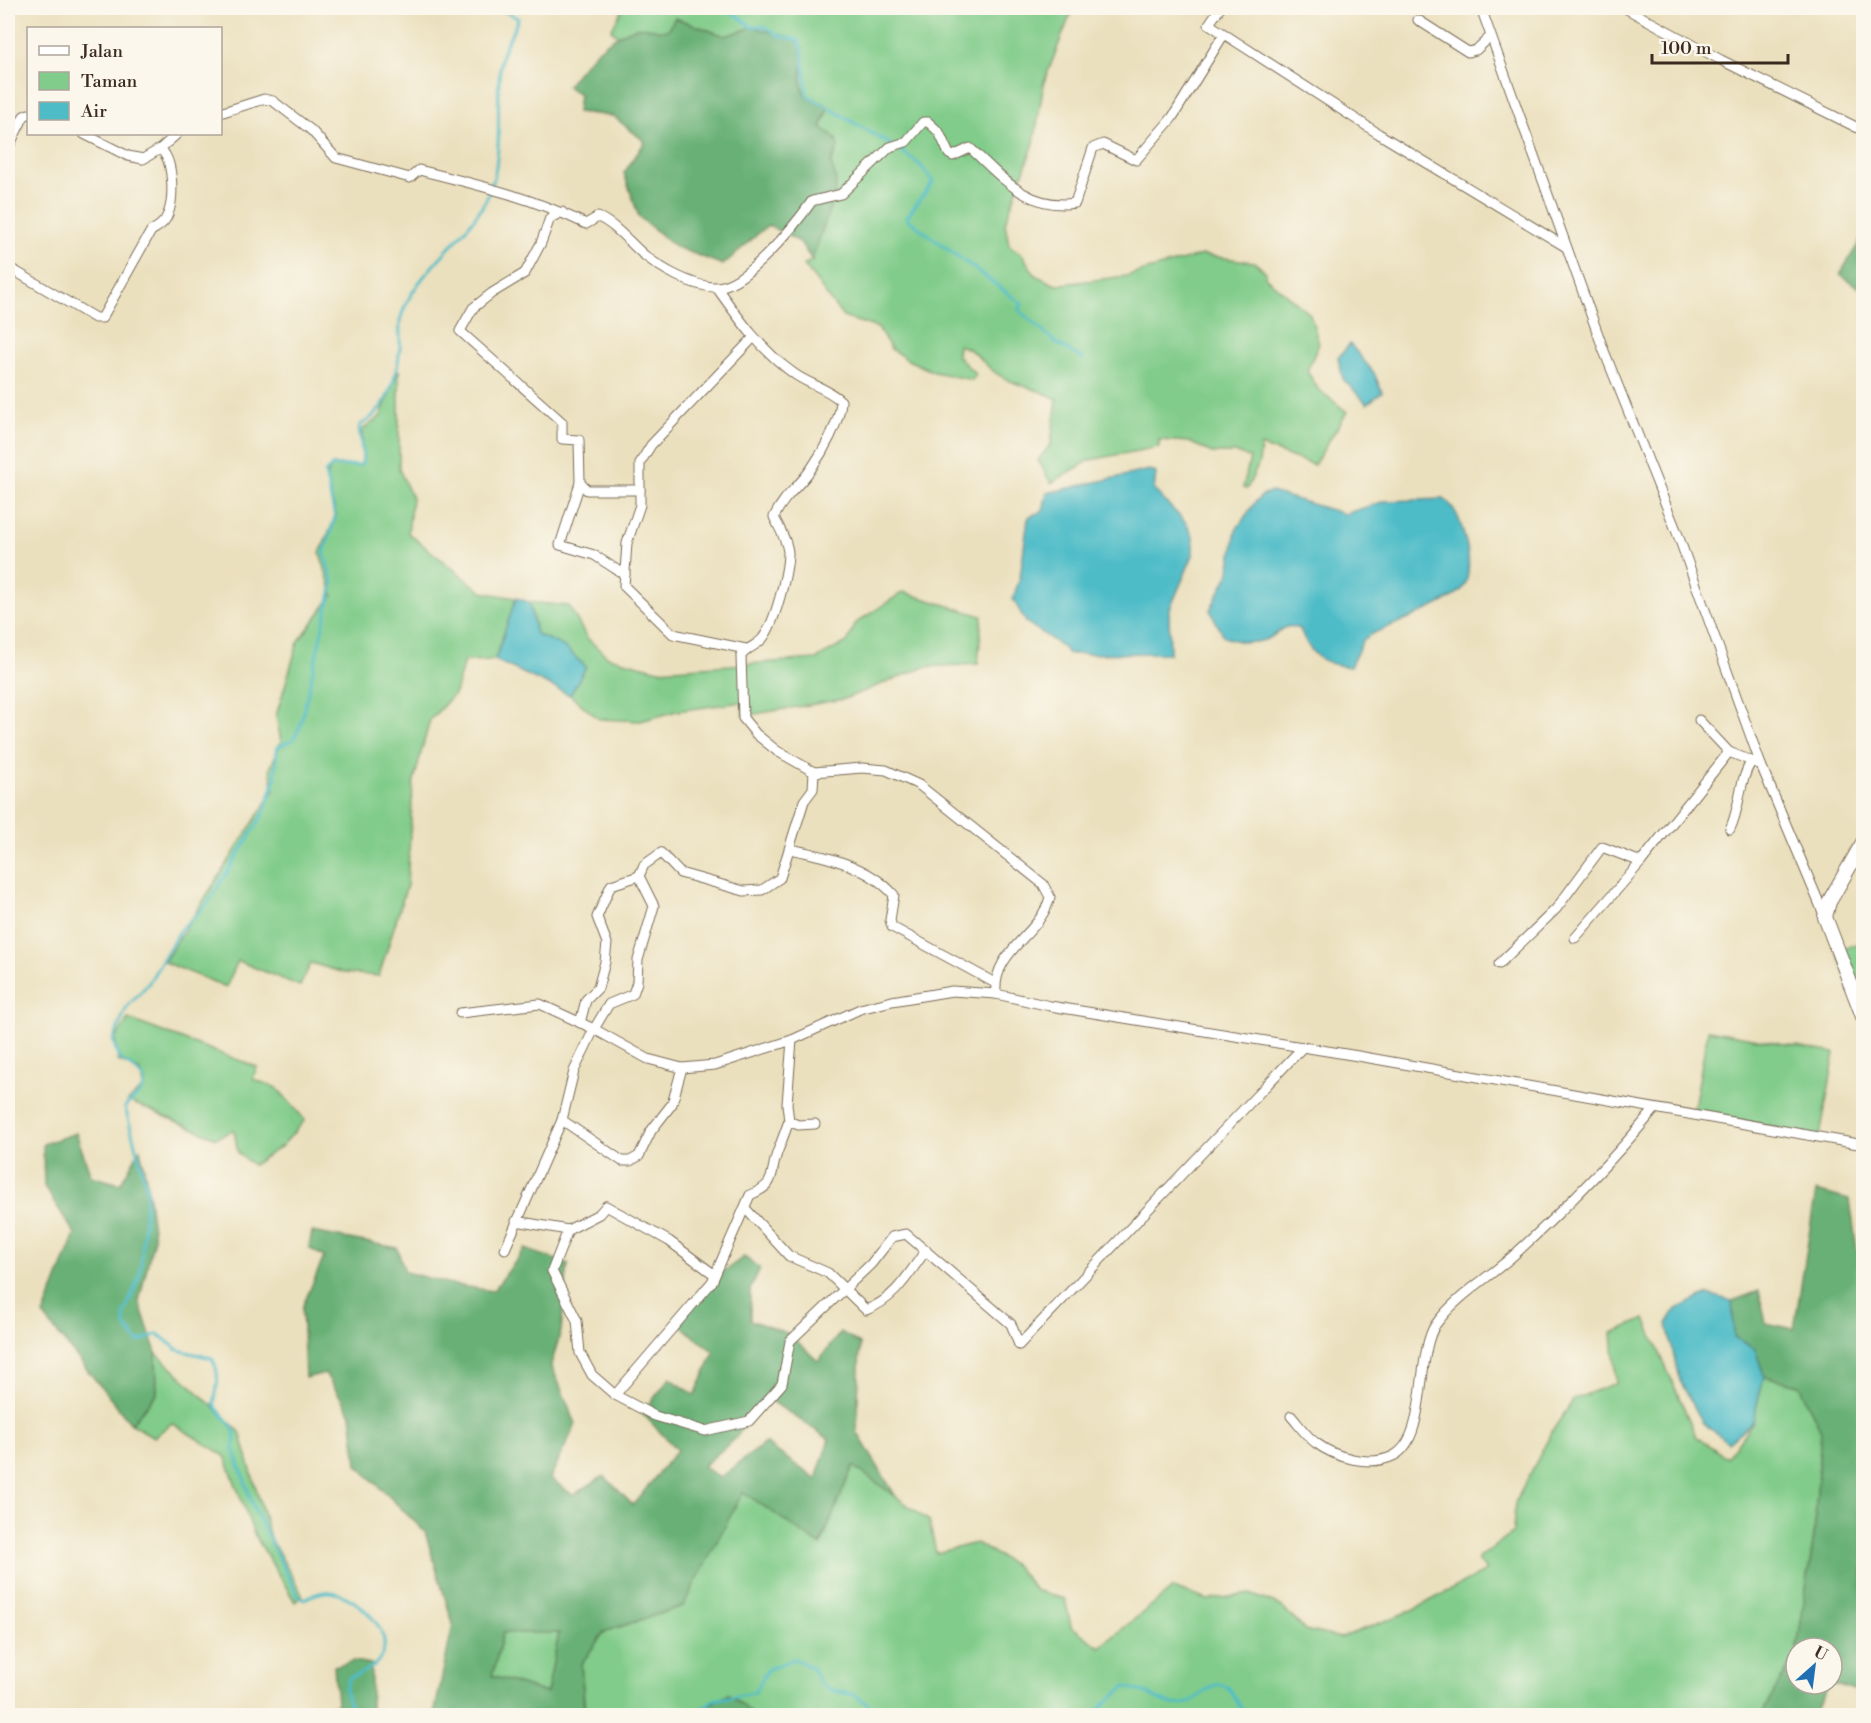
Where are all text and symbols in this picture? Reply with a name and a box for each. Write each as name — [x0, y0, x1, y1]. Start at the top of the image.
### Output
legend — [27, 27, 222, 135]
scale bar — [1652, 27, 1788, 65]
text: 100 m — [1661, 37, 1712, 60]
text: Jalan — [80, 40, 123, 63]
text: Taman — [81, 70, 138, 93]
text: Air — [80, 100, 107, 123]
north arrow — [1784, 1636, 1844, 1696]
text: U — [1810, 1642, 1831, 1666]

